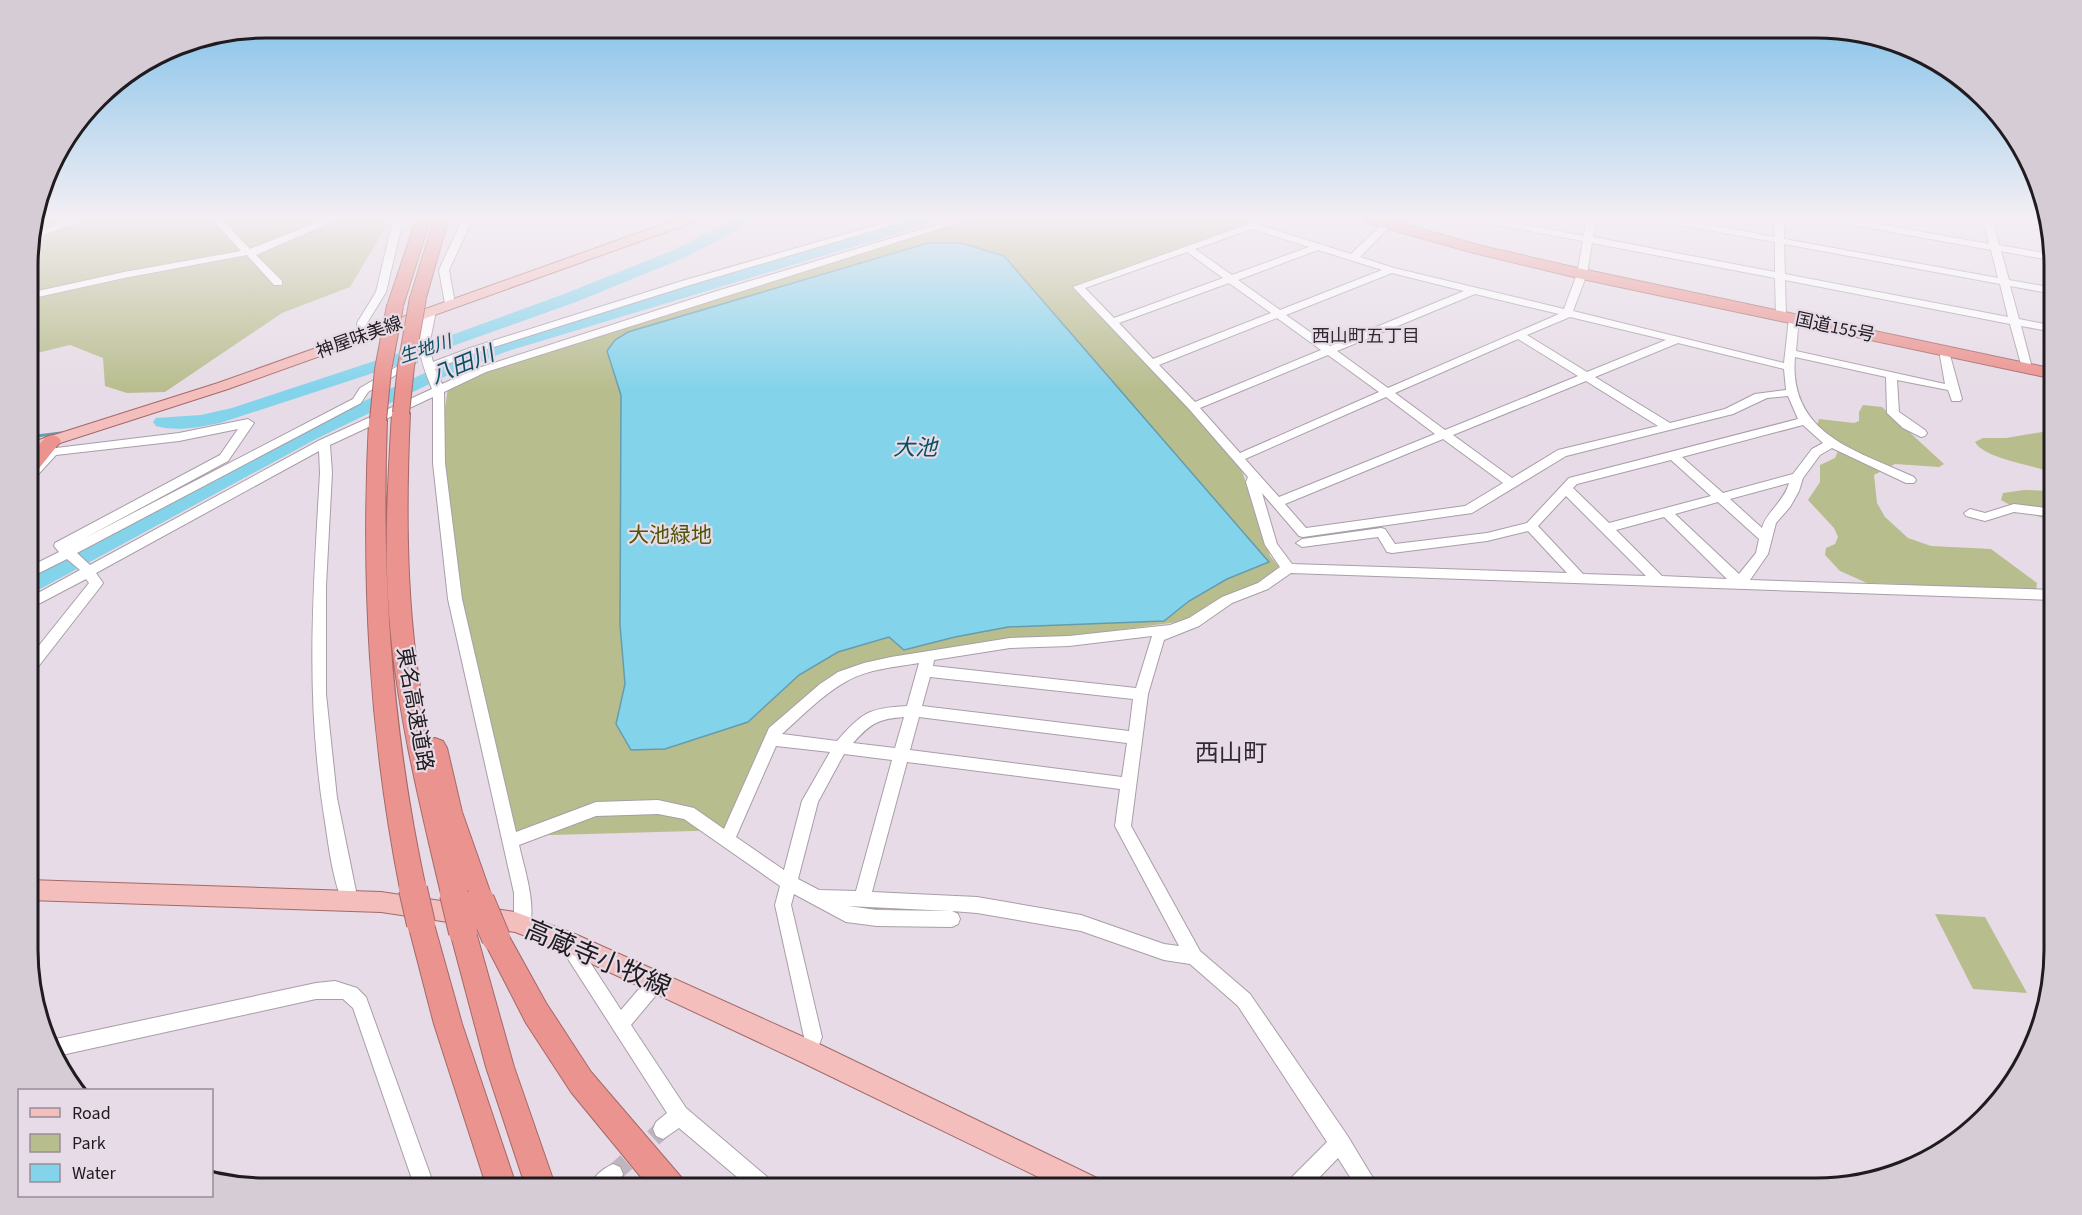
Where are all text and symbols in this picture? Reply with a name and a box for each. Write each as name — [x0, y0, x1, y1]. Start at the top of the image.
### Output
street label: 国道155号 — [1793, 307, 1877, 348]
street label: 神屋味美線 — [313, 310, 406, 365]
district label: 西山町五丁目 — [1312, 324, 1420, 349]
water label: 生地川 — [396, 329, 457, 370]
water label: 八田川 — [426, 337, 501, 392]
water label: 大池 — [893, 432, 939, 464]
park label: 大池緑地 — [628, 520, 712, 550]
street label: 東名高速道路 — [389, 644, 441, 774]
district label: 西山町 — [1195, 736, 1267, 771]
street label: 高蔵寺小牧線 — [519, 911, 677, 1006]
legend — [18, 1089, 213, 1197]
text: Road — [72, 1101, 111, 1126]
text: Park — [72, 1131, 106, 1156]
text: Water — [72, 1161, 116, 1186]

